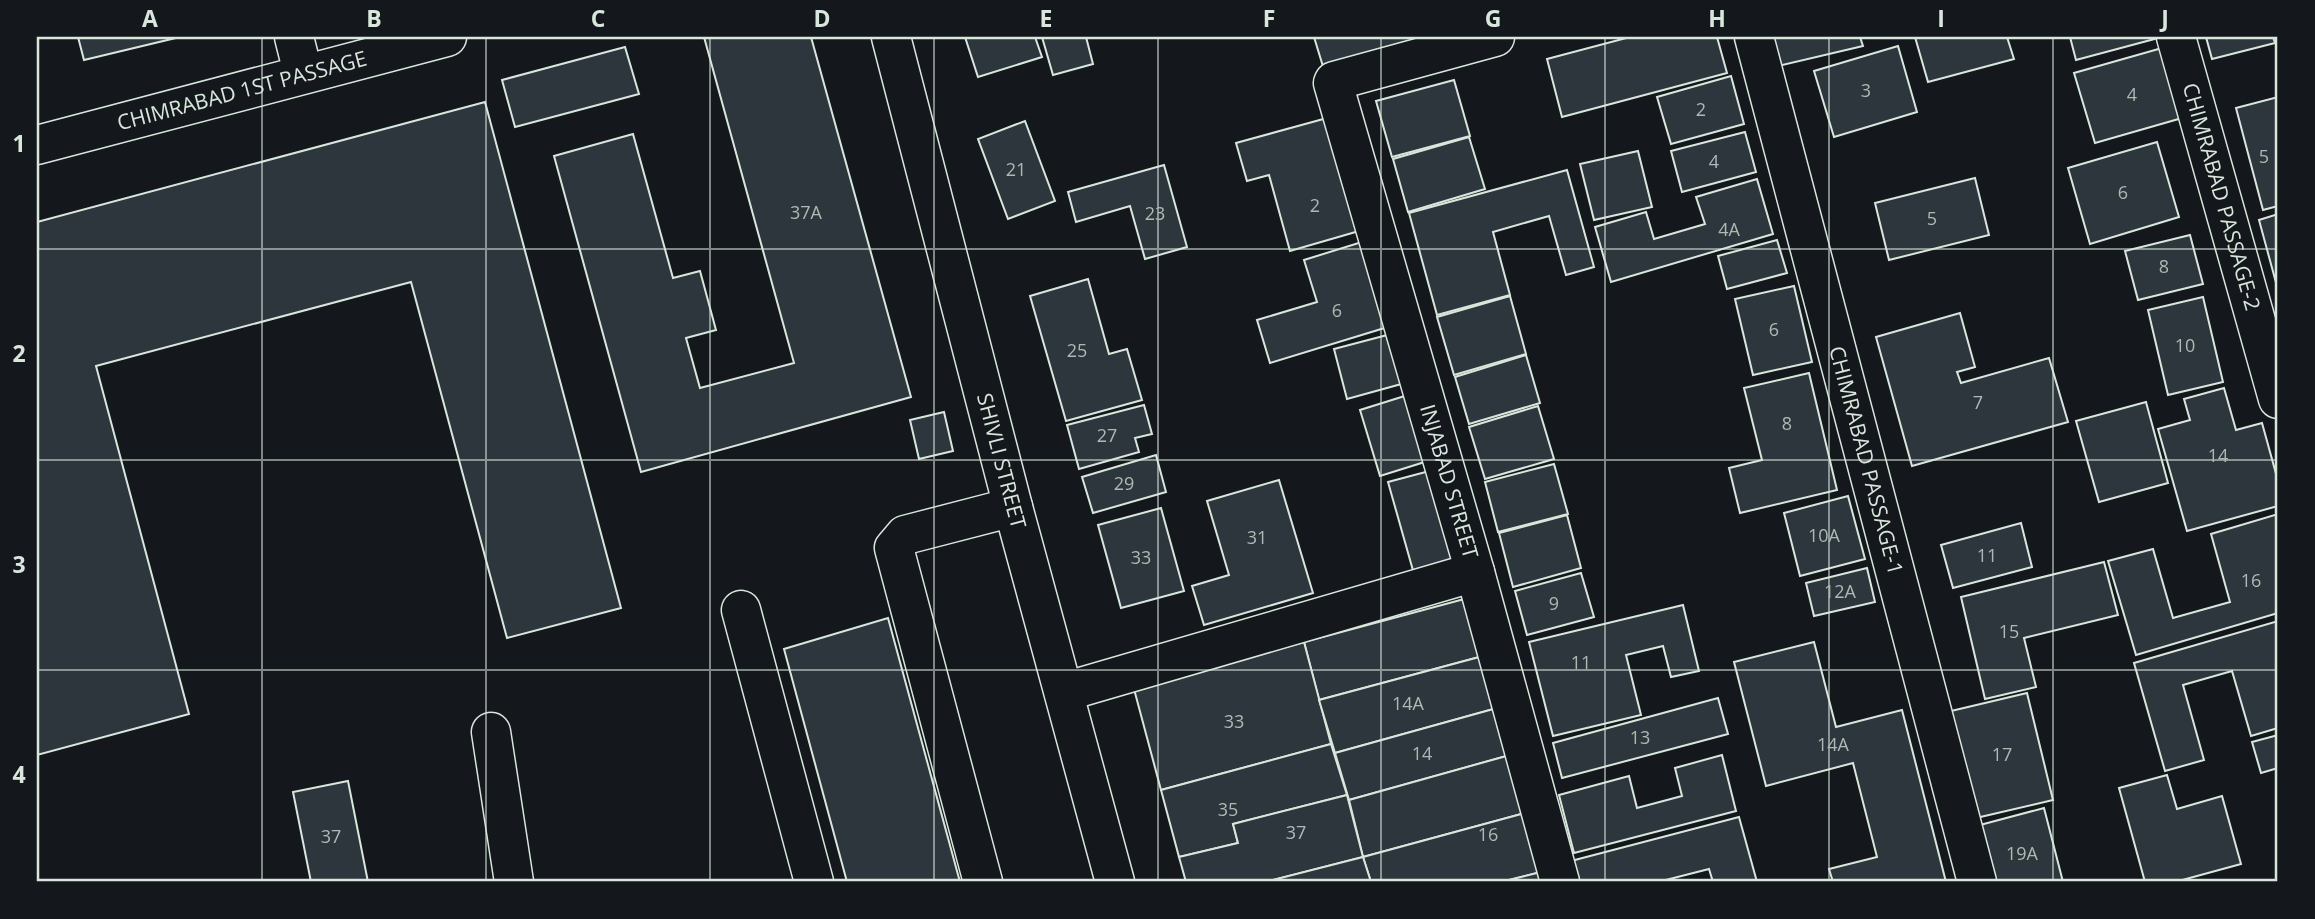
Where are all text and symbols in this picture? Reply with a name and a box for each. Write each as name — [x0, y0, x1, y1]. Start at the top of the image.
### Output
text: A — [142, 2, 158, 34]
text: B — [366, 2, 382, 34]
text: C — [591, 2, 605, 34]
text: D — [813, 2, 831, 34]
text: E — [1040, 2, 1052, 34]
text: F — [1263, 2, 1275, 34]
text: G — [1485, 2, 1501, 34]
text: H — [1708, 2, 1726, 34]
text: I — [1937, 2, 1945, 34]
text: J — [2159, 2, 2169, 34]
street label: CHIMRABAD 1ST PASSAGE — [114, 44, 370, 136]
house number: 3 — [1861, 78, 1871, 102]
street label: CHIMRABAD PASSAGE-2 — [2177, 79, 2267, 314]
house number: 4 — [2127, 82, 2137, 106]
house number: 2 — [1696, 97, 1706, 121]
text: 1 — [12, 127, 26, 159]
house number: 5 — [2259, 144, 2269, 168]
house number: 4 — [1709, 149, 1719, 173]
house number: 21 — [1006, 157, 1026, 181]
house number: 6 — [2118, 180, 2128, 204]
house number: 2 — [1310, 193, 1320, 217]
house number: 37А — [790, 200, 823, 224]
house number: 23 — [1145, 201, 1165, 225]
house number: 5 — [1927, 206, 1937, 230]
house number: 4А — [1718, 217, 1740, 241]
house number: 8 — [2159, 254, 2169, 278]
house number: 6 — [1332, 298, 1342, 322]
house number: 6 — [1769, 317, 1779, 341]
house number: 10 — [2175, 333, 2195, 357]
text: 2 — [12, 337, 26, 369]
house number: 25 — [1067, 338, 1087, 362]
street label: CHIMRАBАD PASSAGE-1 — [1823, 343, 1910, 578]
street label: SHIVLI STREET — [971, 390, 1033, 532]
house number: 7 — [1973, 390, 1983, 414]
street label: INJАBАD STREET — [1414, 401, 1485, 562]
house number: 8 — [1782, 411, 1792, 435]
house number: 27 — [1097, 423, 1117, 447]
house number: 14 — [2208, 443, 2228, 467]
house number: 29 — [1114, 471, 1134, 495]
house number: 10А — [1808, 523, 1841, 547]
house number: 31 — [1247, 525, 1267, 549]
house number: 11 — [1977, 543, 1997, 567]
house number: 33 — [1131, 545, 1151, 569]
text: 3 — [12, 548, 26, 580]
house number: 16 — [2241, 568, 2261, 592]
house number: 12А — [1824, 579, 1857, 603]
house number: 9 — [1549, 591, 1559, 615]
house number: 15 — [1999, 619, 2019, 643]
house number: 11 — [1571, 650, 1591, 674]
house number: 14А — [1392, 691, 1425, 715]
house number: 33 — [1224, 709, 1244, 733]
house number: 13 — [1630, 725, 1650, 749]
house number: 14А — [1817, 732, 1850, 756]
house number: 14 — [1412, 741, 1432, 765]
house number: 17 — [1992, 742, 2012, 766]
text: 4 — [12, 758, 26, 790]
house number: 35 — [1218, 797, 1238, 821]
house number: 37 — [1286, 820, 1306, 844]
house number: 16 — [1478, 822, 1498, 846]
house number: 37 — [321, 824, 341, 848]
house number: 19А — [2006, 841, 2039, 865]

